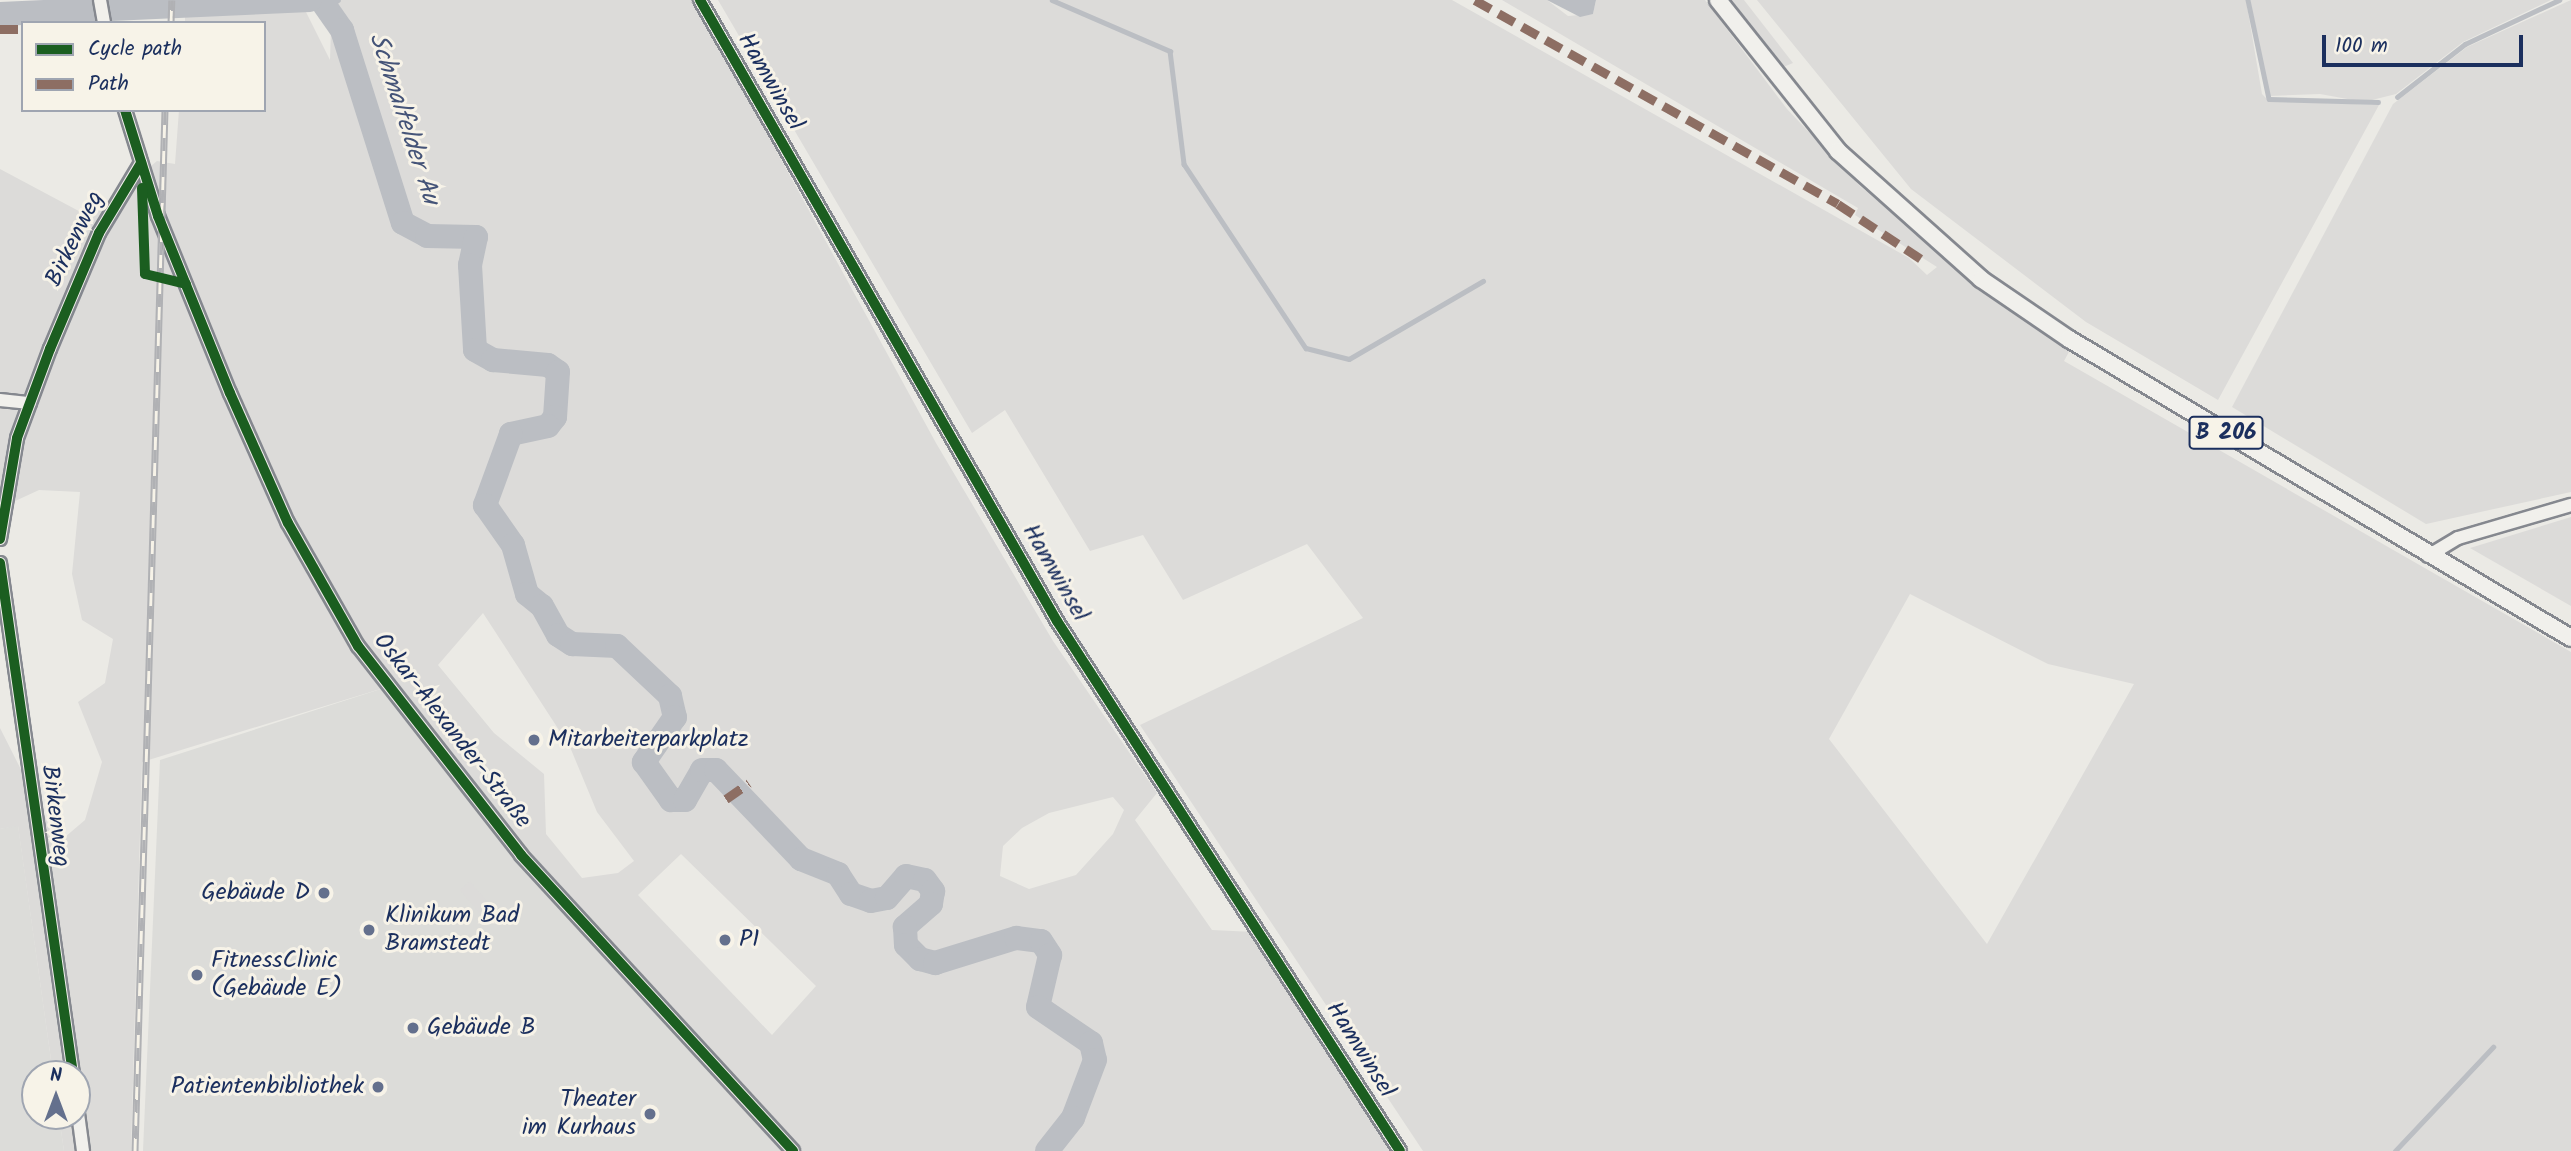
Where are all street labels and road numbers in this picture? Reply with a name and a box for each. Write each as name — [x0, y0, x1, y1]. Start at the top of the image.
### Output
street label: Hamwinsel — [731, 28, 809, 136]
street label: Birkenweg — [40, 187, 110, 291]
road number: B 206 — [2188, 414, 2264, 452]
street label: Hamwinsel — [1016, 519, 1094, 627]
street label: Oskar-Alexander-Straße — [367, 628, 537, 834]
street label: Birkenweg — [34, 764, 76, 868]
street label: Hamwinsel — [1319, 997, 1401, 1103]

